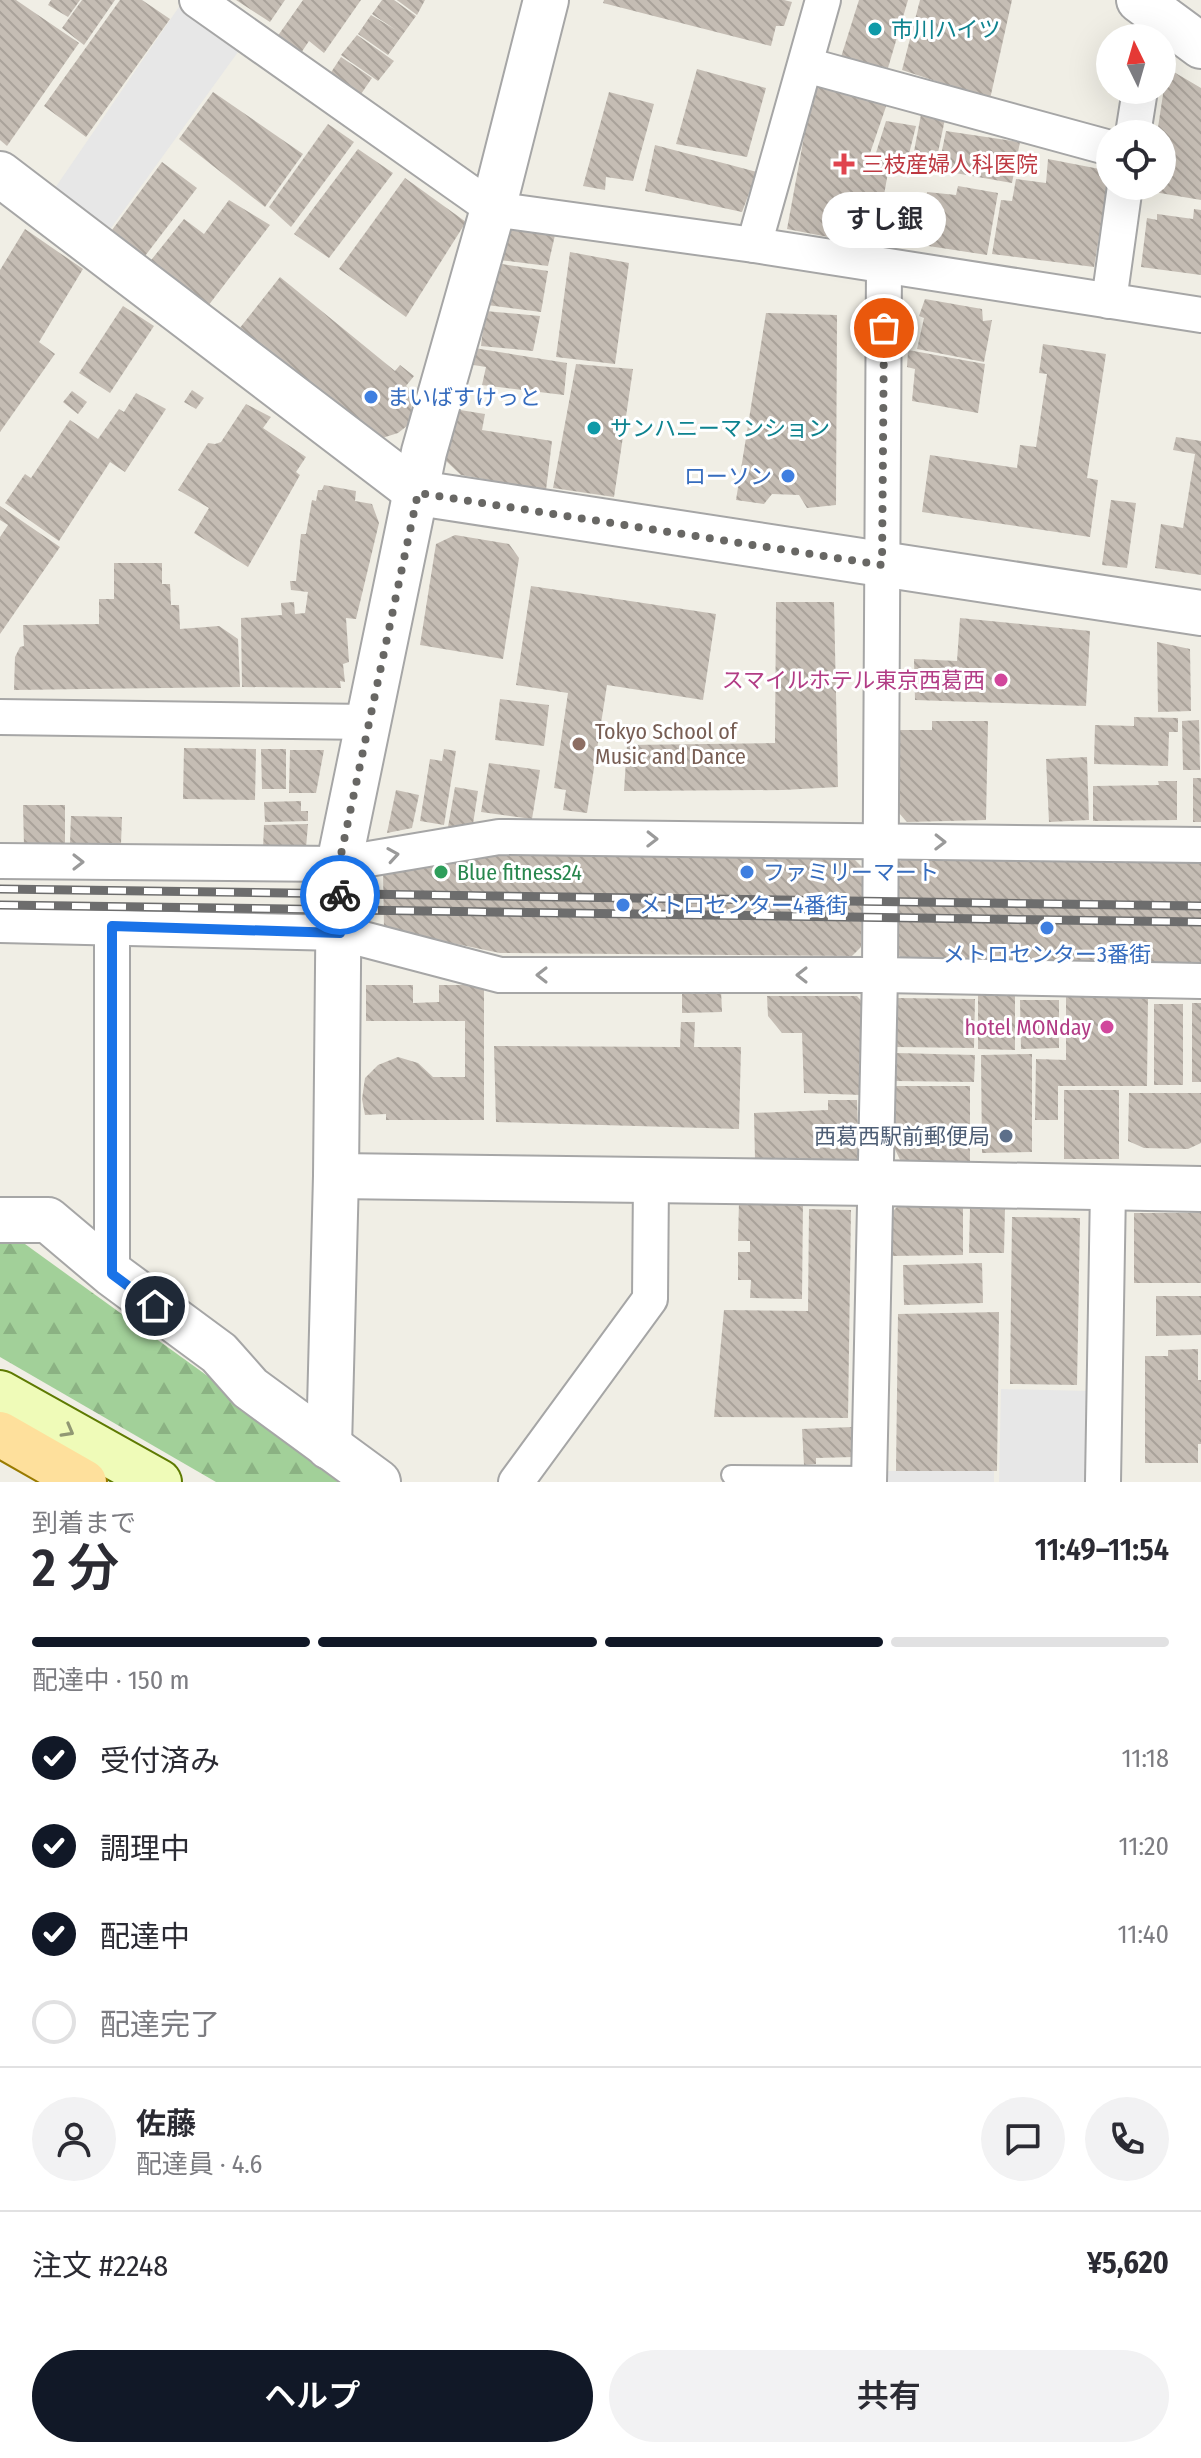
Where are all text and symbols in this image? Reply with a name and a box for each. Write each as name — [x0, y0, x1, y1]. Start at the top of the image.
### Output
place label: 市川ハイツ — [891, 16, 1001, 43]
marker: 市川ハイツ — [866, 20, 884, 38]
north arrow — [1096, 24, 1176, 104]
map controls — [1096, 24, 1176, 200]
button: locate — [1096, 120, 1176, 200]
place label: 三枝産婦人科医院 — [862, 151, 1038, 178]
marker: 三枝産婦人科医院 — [833, 153, 855, 175]
callout: すし銀 — [822, 192, 946, 248]
text: すし銀 — [845, 204, 923, 235]
pin — [850, 294, 918, 362]
icon: bag — [862, 306, 906, 350]
place label: まいばすけっと — [387, 384, 541, 411]
marker: まいばすけっと — [362, 388, 380, 406]
place label: サンハニーマンション — [610, 415, 830, 442]
marker: サンハニーマンション — [585, 419, 603, 437]
place label: ローソン — [684, 463, 772, 490]
marker: ローソン — [779, 467, 797, 485]
place label: スマイルホテル東京西葛西 — [722, 667, 985, 694]
marker: スマイルホテル東京西葛西 — [992, 671, 1010, 689]
place label: Tokyo School of Music and Dance — [595, 718, 746, 770]
marker: Tokyo School of Music and Dance — [570, 735, 588, 753]
one-way arrow — [646, 830, 659, 848]
one-way arrow — [934, 833, 947, 851]
one-way arrow — [386, 847, 400, 864]
one-way arrow — [72, 853, 85, 871]
courier — [300, 855, 380, 935]
place label: Blue fitness24 — [457, 859, 582, 886]
place label: ファミリーマート — [763, 859, 939, 886]
marker: Blue fitness24 — [432, 863, 450, 881]
marker: ファミリーマート — [738, 863, 756, 881]
icon: bike — [318, 873, 362, 917]
place label: メトロセンター4番街 — [639, 892, 848, 919]
marker: メトロセンター4番街 — [614, 896, 632, 914]
marker: メトロセンター3番街 — [1038, 919, 1056, 937]
place label: メトロセンター3番街 — [943, 941, 1151, 968]
one-way arrow — [535, 966, 548, 984]
one-way arrow — [795, 966, 808, 984]
place label: hotel MONday — [964, 1014, 1091, 1041]
marker: hotel MONday — [1098, 1018, 1116, 1036]
place label: 西葛西駅前郵便局 — [814, 1123, 990, 1150]
marker: 西葛西駅前郵便局 — [997, 1127, 1015, 1145]
pin — [121, 1272, 189, 1340]
icon: home — [133, 1284, 177, 1328]
one-way arrow — [59, 1421, 74, 1437]
text: 到着まで — [32, 1508, 136, 1539]
text: 11:49–11:54 — [1035, 1532, 1169, 1568]
text: 2 分 — [32, 1537, 119, 1600]
text: 配達中 · 150 m — [32, 1665, 189, 1696]
icon: check — [32, 1736, 76, 1780]
text: 受付済み — [100, 1743, 220, 1779]
text: 11:18 — [1121, 1743, 1169, 1774]
icon: check — [32, 1824, 76, 1868]
text: 調理中 — [100, 1831, 190, 1867]
text: 11:20 — [1119, 1831, 1169, 1862]
icon: check — [32, 1912, 76, 1956]
text: 配達中 — [100, 1919, 190, 1955]
text: 11:40 — [1118, 1919, 1169, 1950]
text: 配達完了 — [100, 2007, 220, 2043]
button: person — [32, 2097, 116, 2181]
button: chat — [981, 2097, 1065, 2181]
button: phone — [1085, 2097, 1169, 2181]
text: 佐藤 — [136, 2106, 196, 2142]
text: 配達員 · 4.6 — [136, 2149, 262, 2180]
text: ¥5,620 — [1087, 2245, 1169, 2281]
text: 注文 #2248 — [32, 2248, 168, 2284]
button: ヘルプ — [32, 2350, 593, 2442]
button: 共有 — [609, 2350, 1169, 2442]

